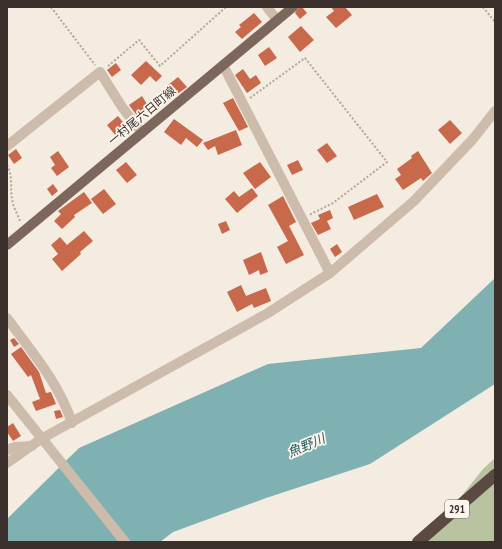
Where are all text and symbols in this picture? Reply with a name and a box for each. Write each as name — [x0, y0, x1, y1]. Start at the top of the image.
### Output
street label: 一村尾六日町線 — [105, 83, 179, 148]
water label: 魚野川 — [285, 429, 329, 461]
road number: 291 — [445, 500, 469, 518]

